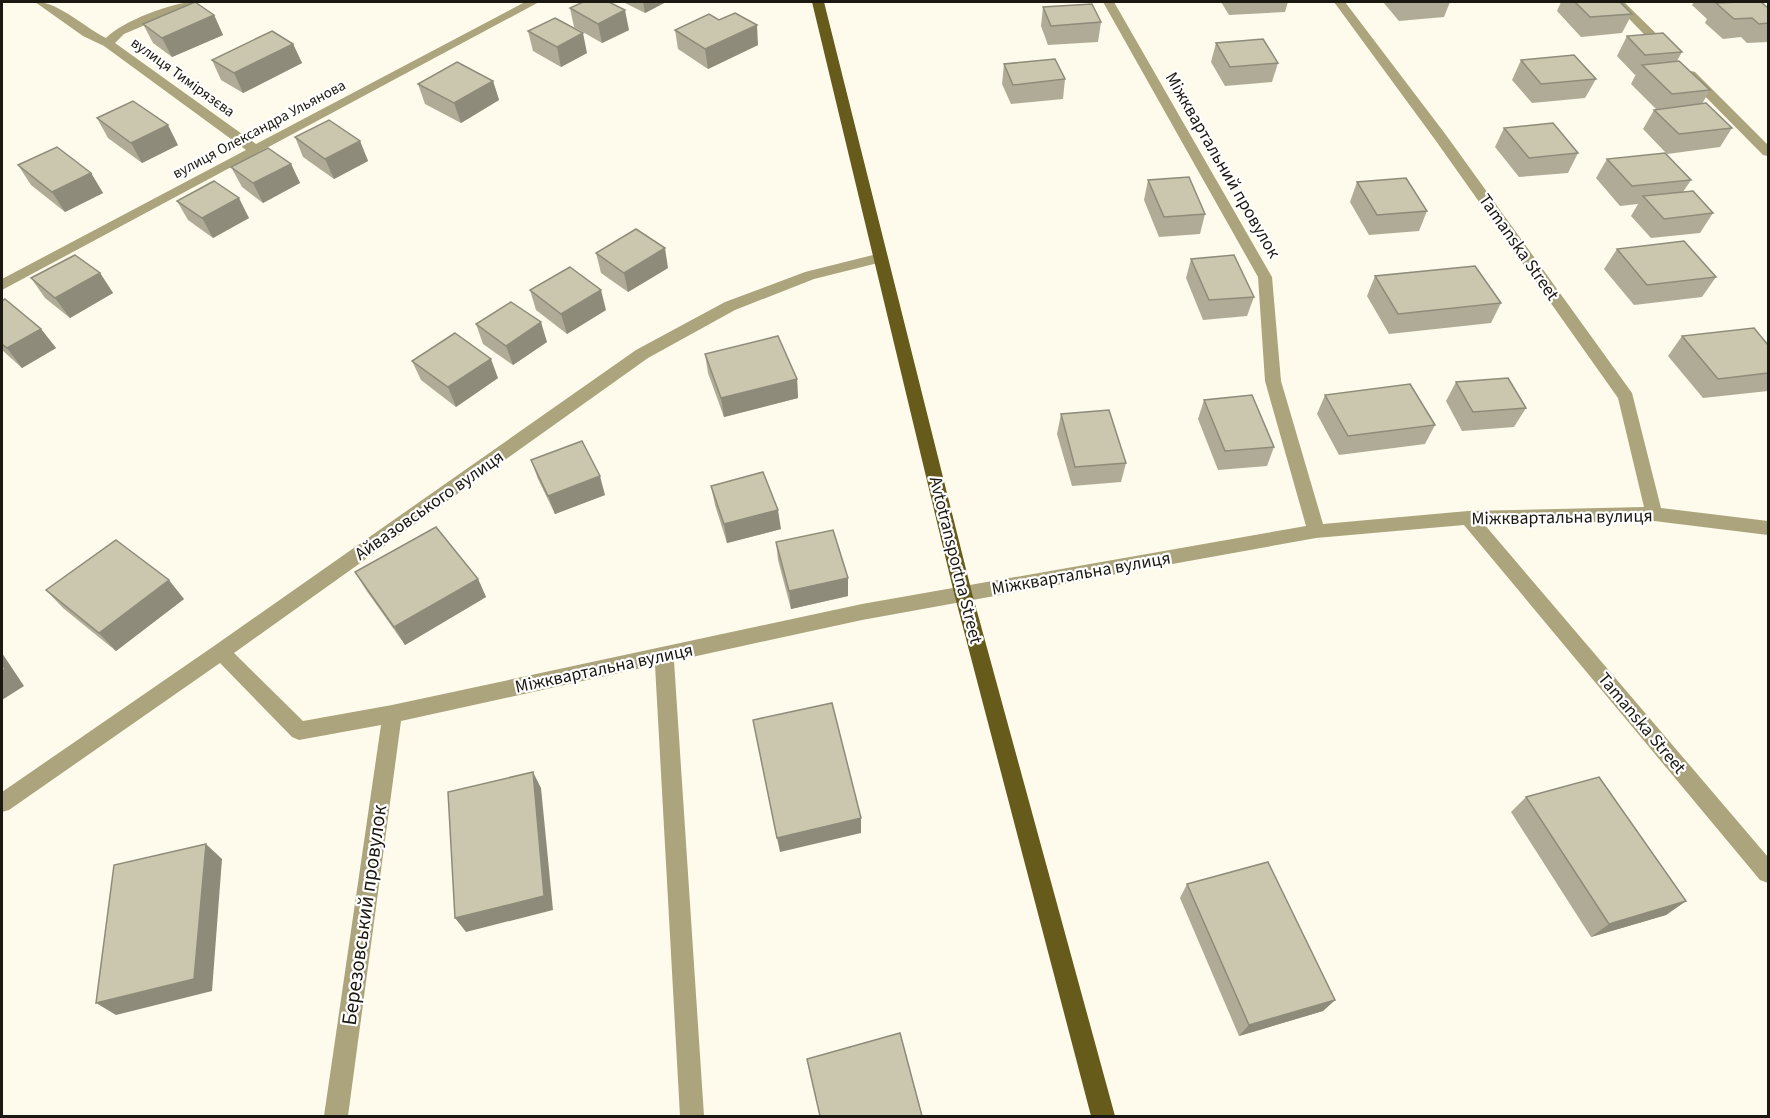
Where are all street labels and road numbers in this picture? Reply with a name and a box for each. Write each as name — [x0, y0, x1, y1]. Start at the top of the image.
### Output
street label: вулиця Тимірязєва — [126, 33, 239, 122]
street label: Міжквартальний провулок — [1159, 67, 1286, 263]
street label: вулиця Олександра Ульянова — [169, 75, 349, 184]
street label: Tamanska Street — [1472, 189, 1565, 306]
street label: Айвазовського вулиця — [350, 444, 509, 566]
street label: Avtotransportna Street — [923, 474, 988, 646]
street label: Міжквартальна вулиця — [1471, 503, 1653, 532]
street label: Міжквартальна вулиця — [990, 545, 1173, 602]
street label: Міжквартальна вулиця — [513, 637, 695, 700]
street label: Tamanska Street — [1592, 667, 1691, 779]
street label: Березовський провулок — [334, 802, 394, 1027]

